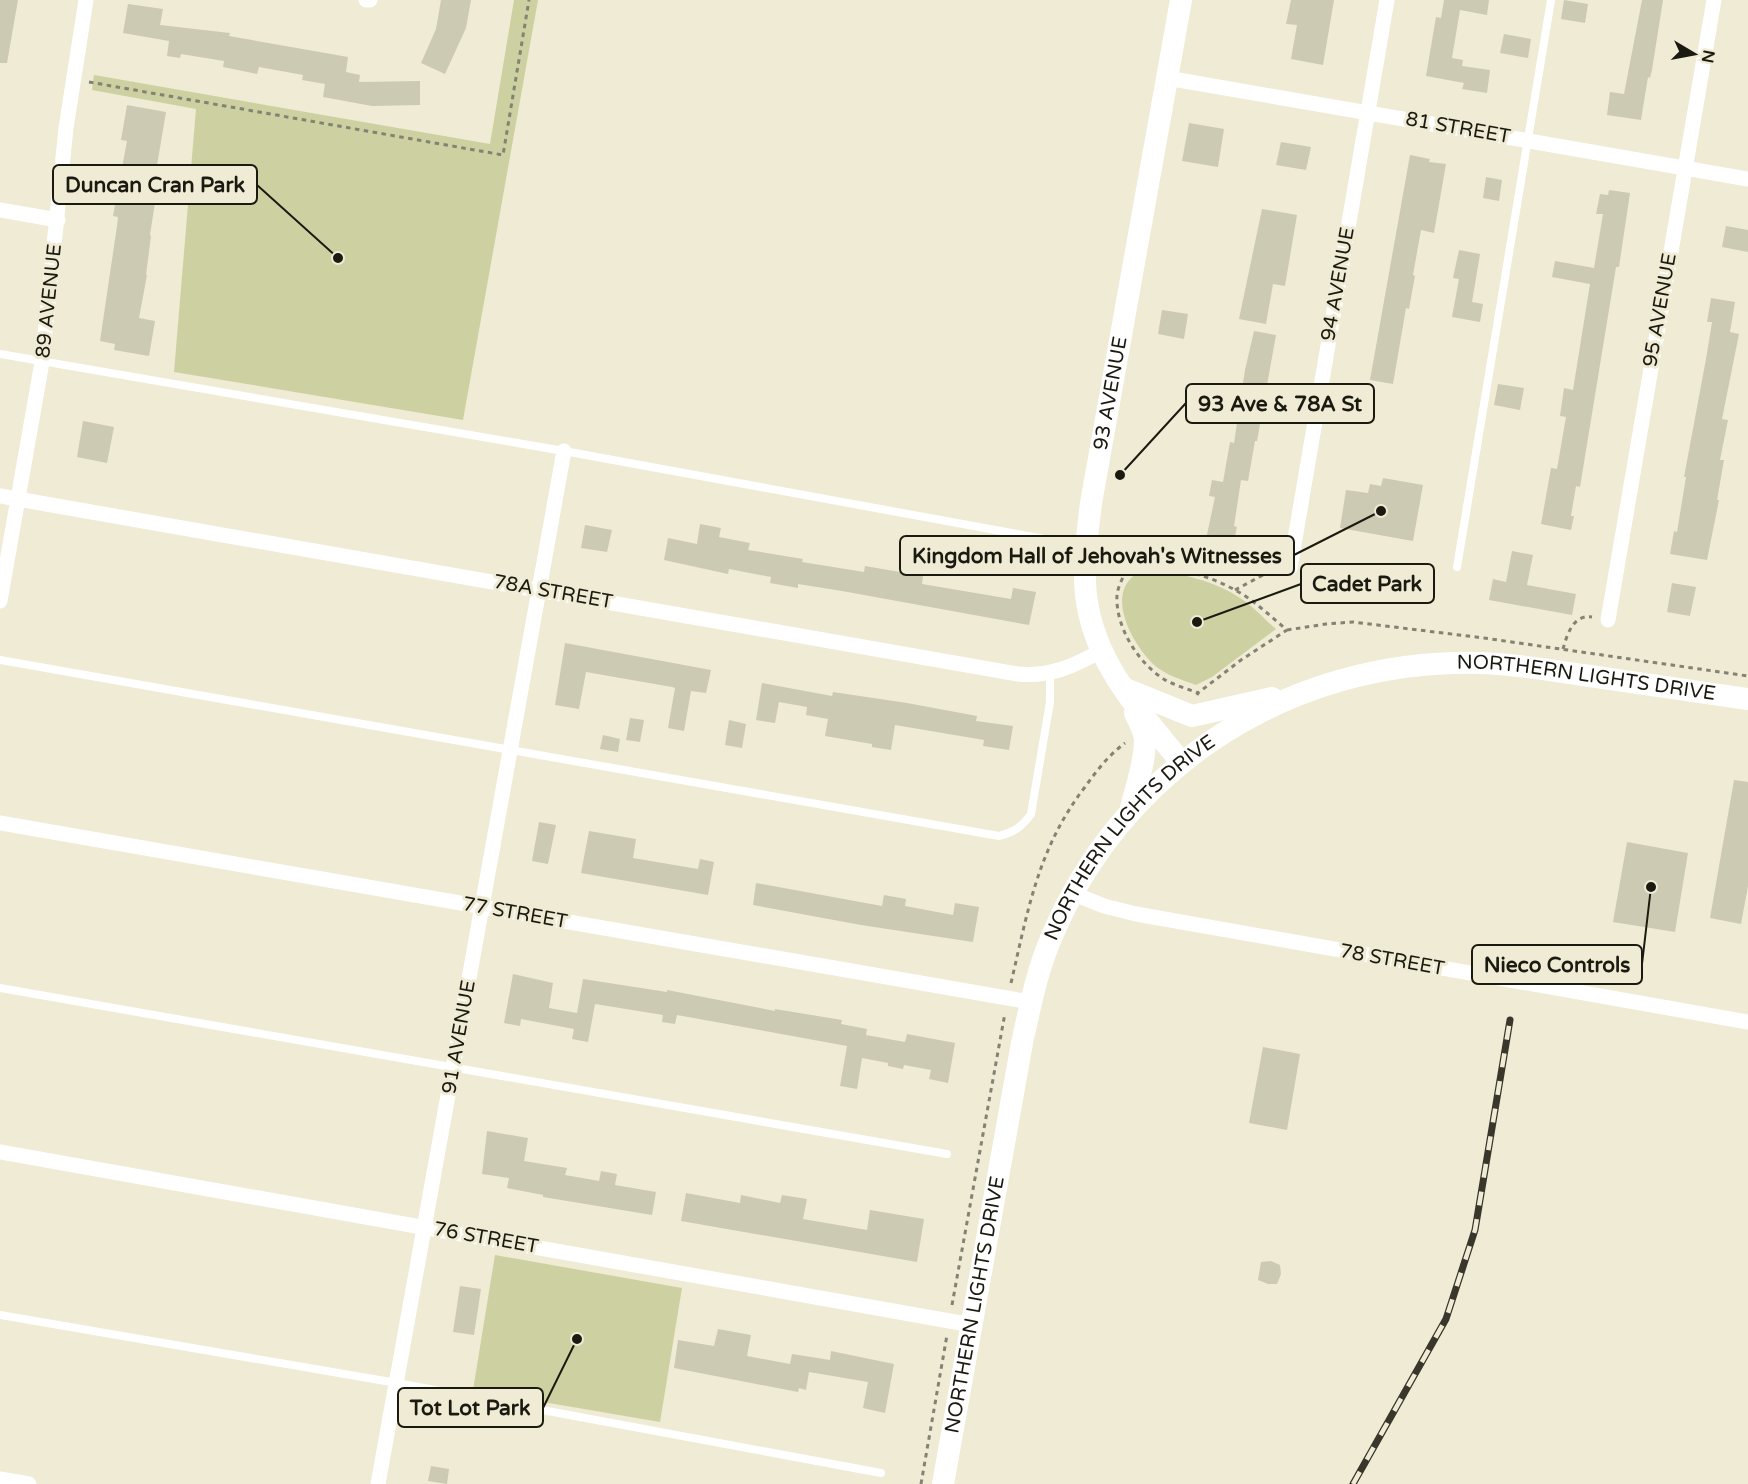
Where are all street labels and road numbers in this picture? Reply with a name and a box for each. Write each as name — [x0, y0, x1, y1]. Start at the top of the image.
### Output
street label: 81 STREET — [1404, 107, 1512, 149]
street label: 94 AVENUE — [1316, 225, 1360, 343]
street label: 89 AVENUE — [31, 243, 67, 359]
street label: 95 AVENUE — [1638, 251, 1682, 369]
street label: 93 AVENUE — [1089, 334, 1133, 452]
street label: 78A STREET — [491, 570, 615, 614]
street label: NORTHERN LIGHTS DRIVE — [1456, 651, 1717, 706]
street label: NORTHERN LIGHTS DRIVE — [1039, 730, 1220, 944]
street label: 77 STREET — [461, 892, 569, 934]
street label: 78 STREET — [1338, 939, 1446, 981]
street label: 91 AVENUE — [437, 978, 481, 1096]
street label: NORTHERN LIGHTS DRIVE — [940, 1174, 1010, 1435]
street label: 76 STREET — [432, 1217, 540, 1259]

